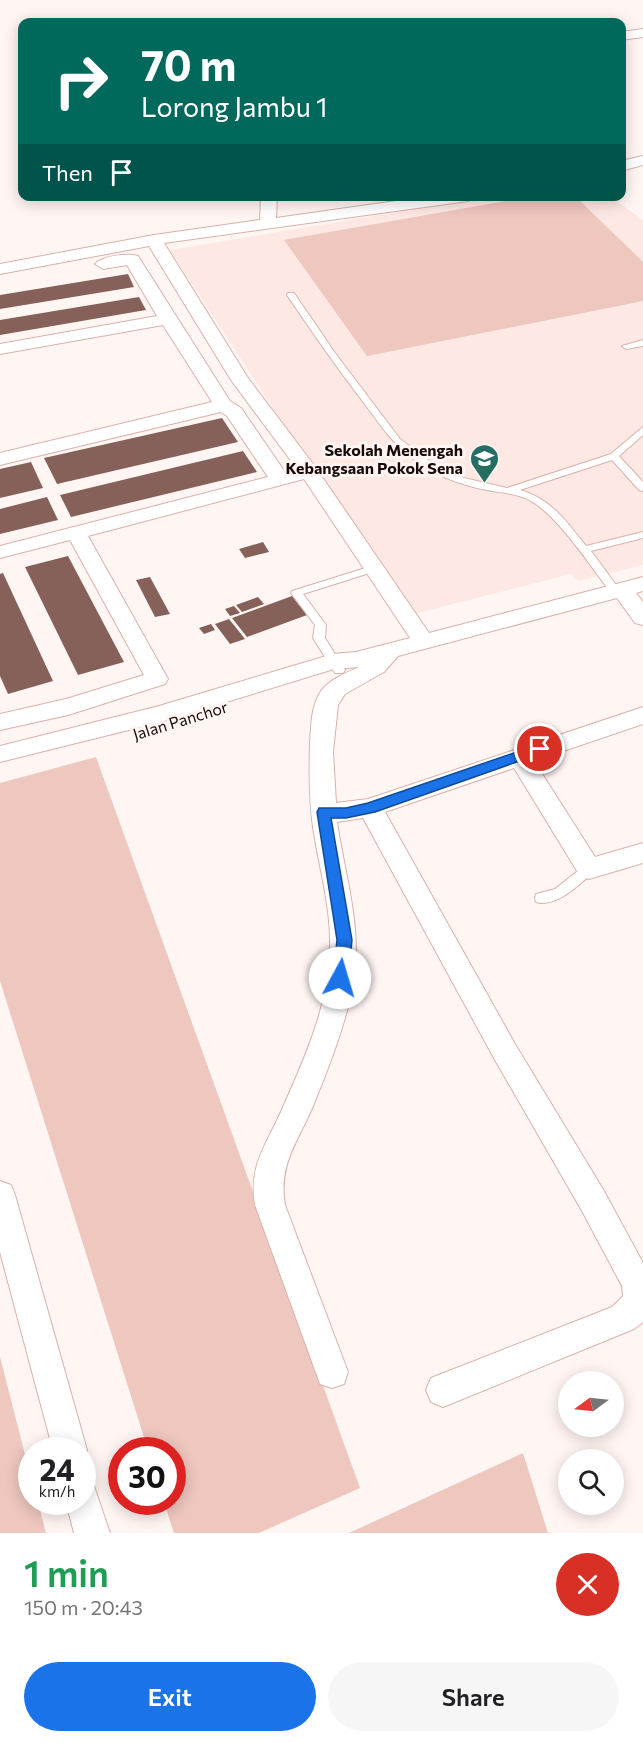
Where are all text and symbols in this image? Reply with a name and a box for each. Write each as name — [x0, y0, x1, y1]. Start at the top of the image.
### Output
text: 70 m — [141, 38, 236, 90]
icon: right — [42, 42, 120, 120]
text: Lorong Jambu 1 — [141, 90, 328, 123]
icon: arrive — [105, 156, 138, 189]
text: Then — [42, 159, 93, 186]
place label: Sekolah Menengah Kebangsaan Pokok Sena — [285, 440, 463, 477]
school or university icon: Sekolah Menengah Kebangsaan Pokok Sena — [468, 442, 500, 484]
street label: Jalan Panchor — [130, 696, 230, 743]
pin — [514, 723, 565, 774]
icon: arrive — [523, 732, 556, 765]
position arrow — [308, 946, 372, 1010]
north arrow — [558, 1371, 624, 1437]
map controls — [558, 1371, 624, 1515]
speed limit sign: 30 — [108, 1437, 186, 1515]
button: search — [558, 1449, 624, 1515]
text: 24 — [39, 1450, 75, 1487]
text: km/h — [39, 1482, 75, 1500]
text: 1 min — [24, 1550, 109, 1594]
button: close — [556, 1553, 619, 1616]
text: 150 m · 20:43 — [24, 1595, 143, 1619]
button: Exit — [24, 1662, 316, 1731]
button: Share — [328, 1662, 619, 1731]

